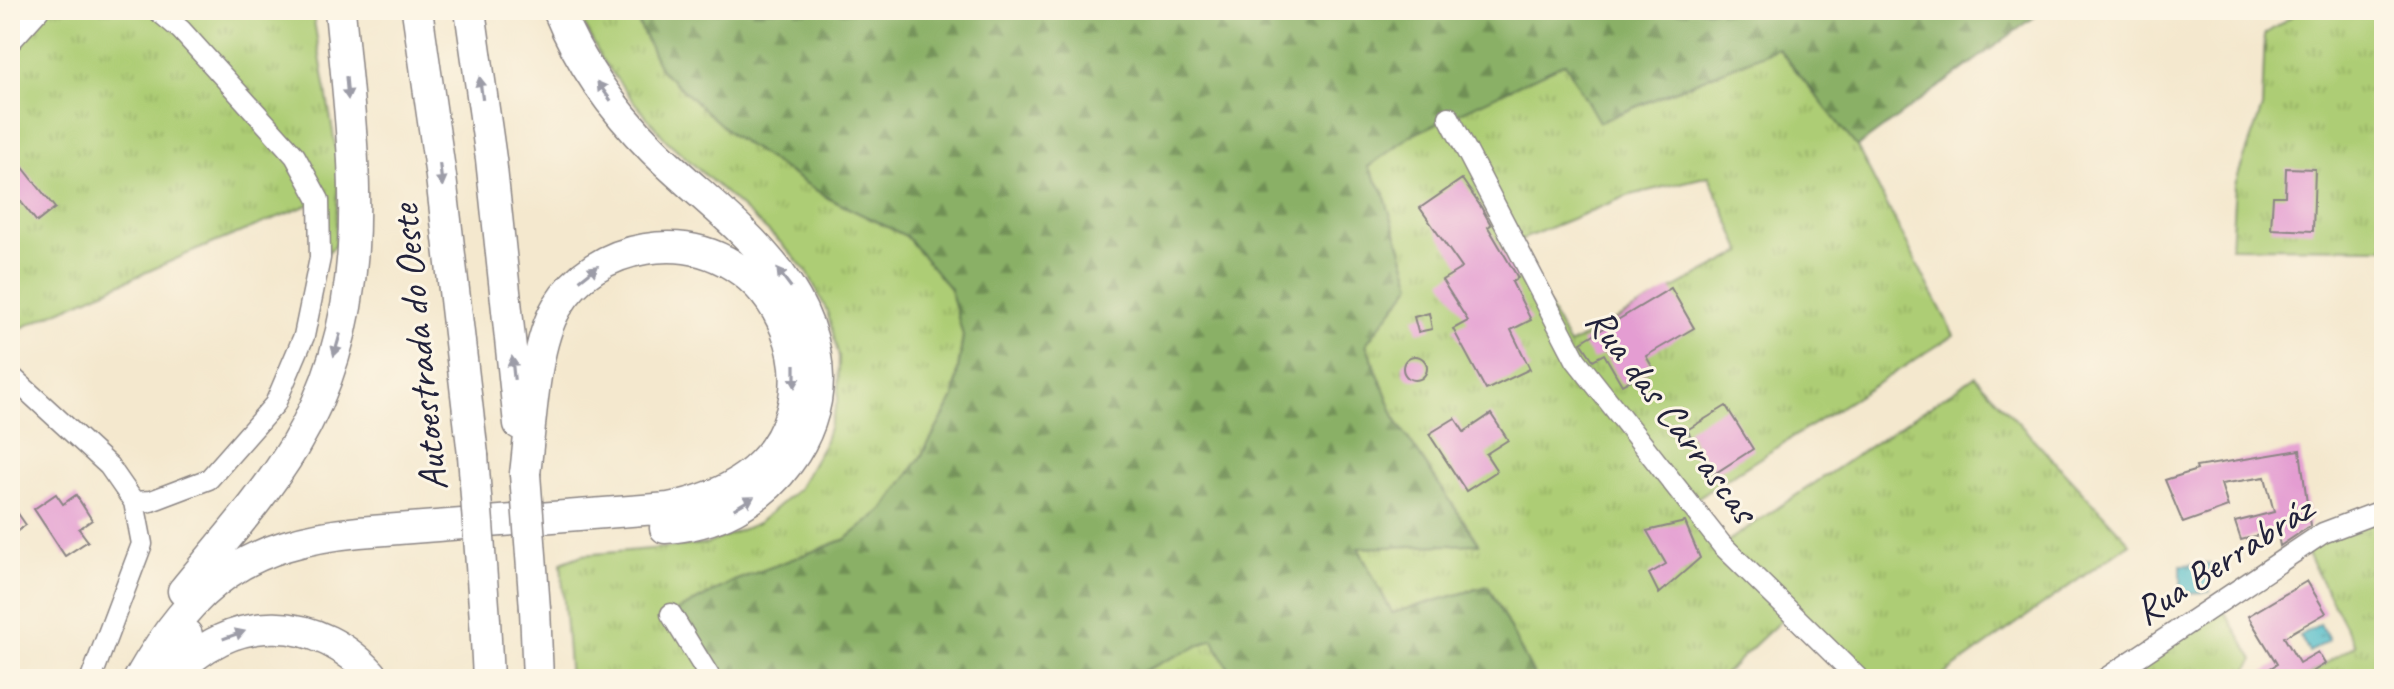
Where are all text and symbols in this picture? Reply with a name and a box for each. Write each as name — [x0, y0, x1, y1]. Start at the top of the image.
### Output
one-way arrow — [341, 76, 354, 101]
one-way arrow — [474, 76, 487, 101]
one-way arrow — [597, 81, 612, 102]
one-way arrow — [434, 163, 447, 188]
street label: Autoestrada do Oeste — [379, 200, 459, 493]
one-way arrow — [579, 266, 599, 282]
one-way arrow — [776, 268, 792, 288]
street label: Rua das Carrascas — [1575, 298, 1771, 535]
one-way arrow — [330, 334, 343, 358]
one-way arrow — [507, 355, 520, 380]
one-way arrow — [789, 364, 801, 389]
street label: Rua Berrabráz — [2124, 482, 2325, 636]
one-way arrow — [733, 497, 755, 511]
one-way arrow — [222, 628, 246, 640]

